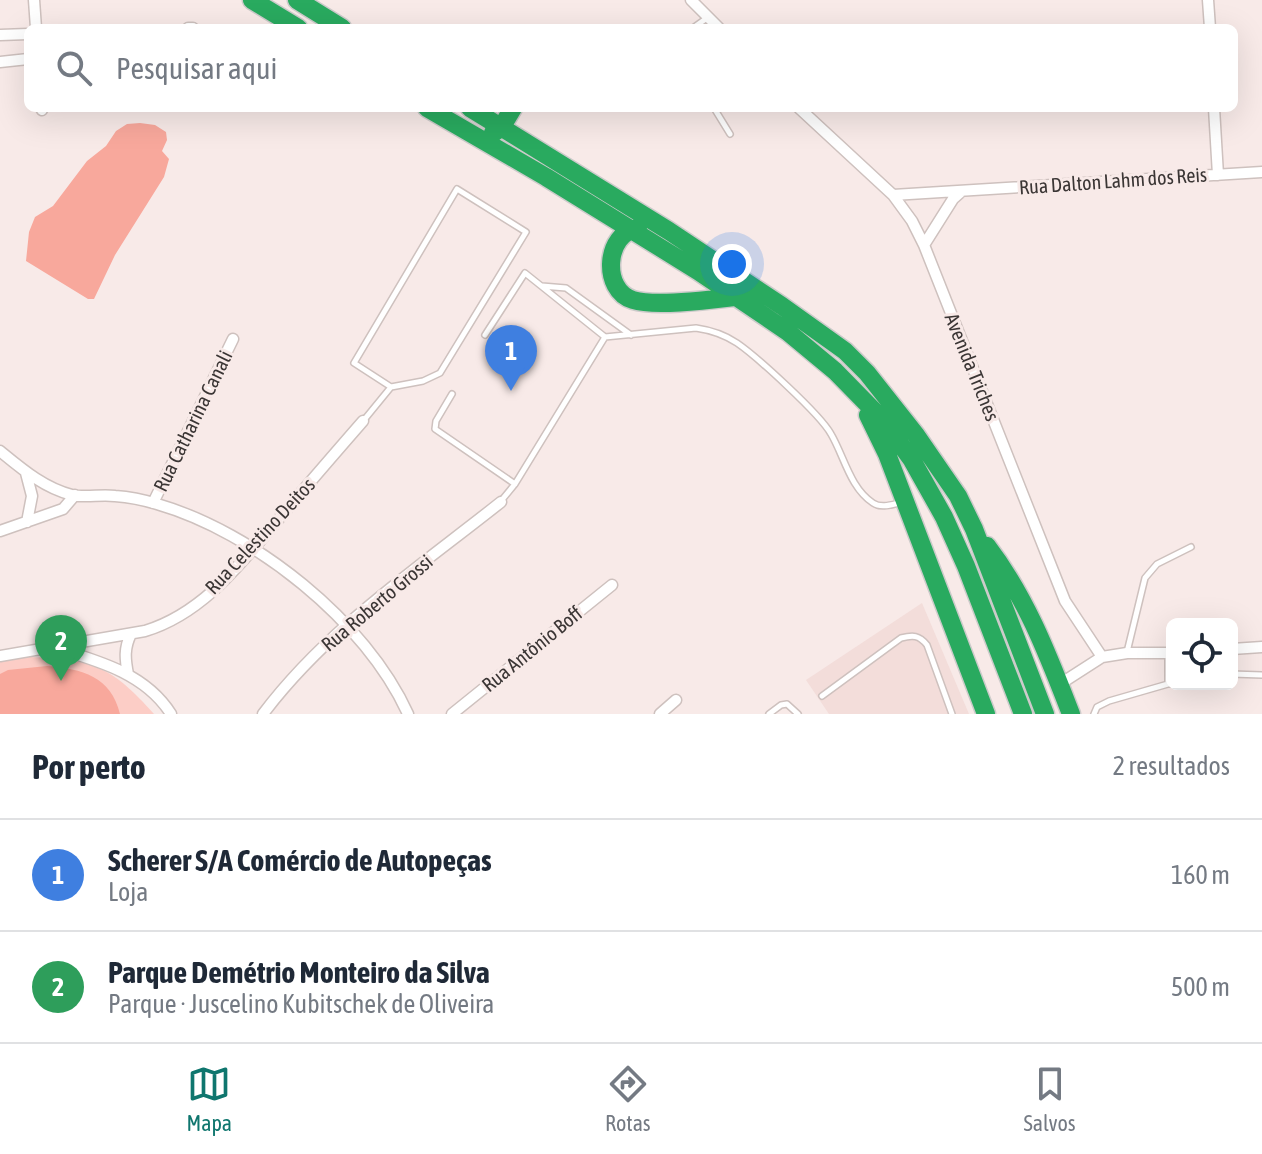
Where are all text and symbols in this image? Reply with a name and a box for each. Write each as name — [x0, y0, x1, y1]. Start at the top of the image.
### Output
search box — [24, 24, 1238, 112]
icon: search — [52, 46, 96, 90]
text: Pesquisar aqui — [116, 51, 277, 85]
street label: Rua Dalton Lahm dos Reis — [1018, 162, 1208, 199]
your location — [712, 244, 752, 284]
street label: Avenida Triches — [940, 310, 1004, 424]
pin: 1 — [485, 325, 537, 391]
street label: Rua Catharina Canali — [148, 346, 237, 495]
street label: Rua Celestino Deitos — [200, 473, 319, 598]
street label: Rua Roberto Grossi — [317, 550, 437, 656]
street label: Rua Antônio Boff — [477, 601, 587, 696]
pin: 2 — [35, 615, 87, 681]
map controls — [1166, 618, 1238, 690]
button: locate — [1166, 618, 1238, 690]
text: Por perto — [32, 747, 146, 786]
text: 2 resultados — [1113, 751, 1230, 781]
text: Scherer S/A Comércio de Autopeças — [108, 843, 492, 877]
text: 1 — [52, 860, 64, 890]
text: 160 m — [1171, 860, 1230, 890]
text: Loja — [108, 877, 148, 907]
text: Parque Demétrio Monteiro da Silva — [108, 955, 490, 989]
text: 2 — [52, 972, 64, 1002]
text: 500 m — [1171, 972, 1230, 1002]
text: Parque · Juscelino Kubitschek de Oliveira — [108, 989, 494, 1019]
tab: Mapa — [186, 1062, 232, 1136]
tab: Rotas — [605, 1062, 651, 1136]
tab: Salvos — [1024, 1062, 1076, 1136]

